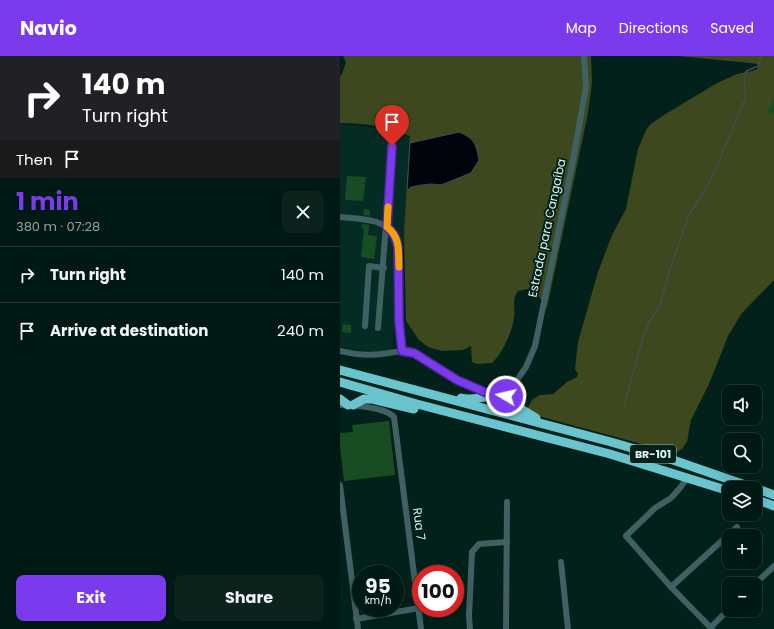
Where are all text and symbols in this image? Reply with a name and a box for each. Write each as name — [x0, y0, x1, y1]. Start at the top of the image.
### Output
text: Navio — [20, 15, 77, 42]
text: Map — [566, 18, 597, 38]
text: Directions — [619, 18, 688, 38]
text: Saved — [710, 18, 754, 38]
text: 140 m — [82, 65, 165, 104]
icon: right — [16, 72, 68, 124]
text: Turn right — [82, 103, 168, 128]
pin — [375, 105, 409, 146]
icon: arrive — [381, 111, 403, 133]
icon: arrive — [61, 148, 83, 170]
text: Then — [16, 149, 53, 170]
street label: Estrada para Cangaíba — [524, 157, 570, 299]
text: 1 min — [16, 185, 79, 218]
button: close — [282, 191, 324, 233]
text: 380 m · 07:28 — [16, 217, 100, 236]
icon: right — [16, 264, 38, 286]
text: Turn right — [50, 264, 126, 285]
text: 140 m — [281, 264, 324, 285]
icon: arrive — [16, 320, 38, 342]
text: Arrive at destination — [50, 320, 208, 341]
text: 240 m — [277, 320, 324, 341]
position arrow — [485, 375, 527, 417]
map controls — [722, 385, 762, 617]
button: sound — [722, 385, 762, 425]
button: search — [722, 433, 762, 473]
road number: BR-101 — [630, 445, 676, 463]
button: layers — [722, 481, 762, 521]
street label: Rua 7 — [409, 507, 430, 542]
button: + — [722, 529, 762, 569]
speed limit sign: 100 — [412, 565, 464, 617]
text: 95 — [365, 572, 391, 600]
button: Exit — [16, 575, 166, 621]
button: Share — [174, 575, 324, 621]
button: − — [722, 577, 762, 617]
text: km/h — [365, 593, 391, 608]

